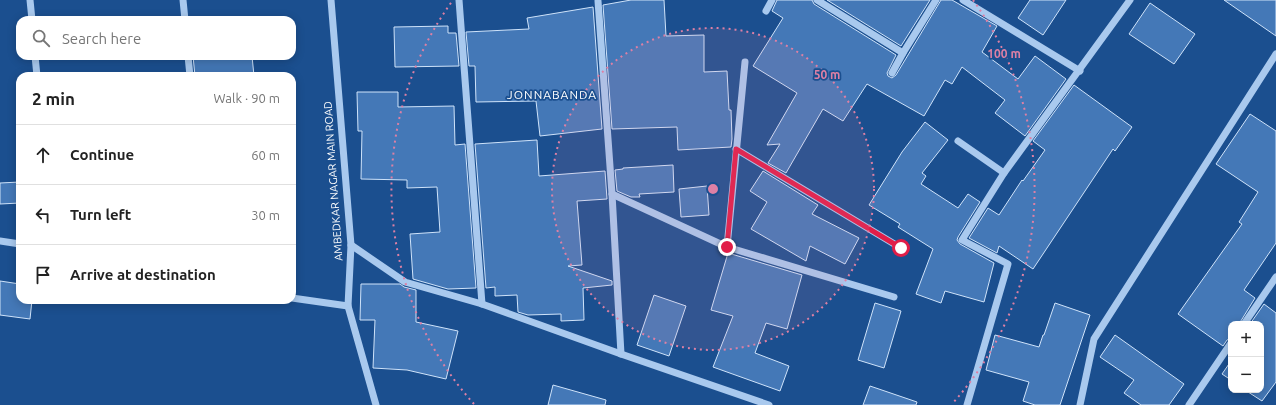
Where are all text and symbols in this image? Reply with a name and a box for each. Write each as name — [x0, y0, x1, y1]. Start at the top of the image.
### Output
search box — [16, 16, 296, 60]
icon: search — [30, 27, 52, 49]
text: Search here — [62, 30, 141, 47]
text: 100 m — [987, 47, 1021, 60]
text: 50 m — [814, 68, 840, 81]
district label: JONNABANDA — [507, 88, 597, 101]
text: 2 min — [32, 89, 75, 108]
text: Walk · 90 m — [214, 91, 280, 105]
street label: AMBEDKAR NAGAR MAIN ROAD — [321, 101, 345, 261]
icon: ahead — [32, 144, 54, 166]
text: Continue — [70, 146, 134, 163]
text: 60 m — [251, 148, 280, 162]
centre of rings — [706, 182, 720, 196]
icon: left — [32, 204, 54, 226]
text: Turn left — [70, 206, 131, 223]
text: 30 m — [251, 208, 280, 222]
route end — [718, 238, 736, 256]
route start — [892, 239, 910, 257]
icon: arrive — [32, 264, 54, 286]
text: Arrive at destination — [70, 266, 216, 283]
map controls — [1228, 321, 1264, 393]
button: + — [1228, 321, 1264, 357]
button: − — [1228, 357, 1264, 393]

